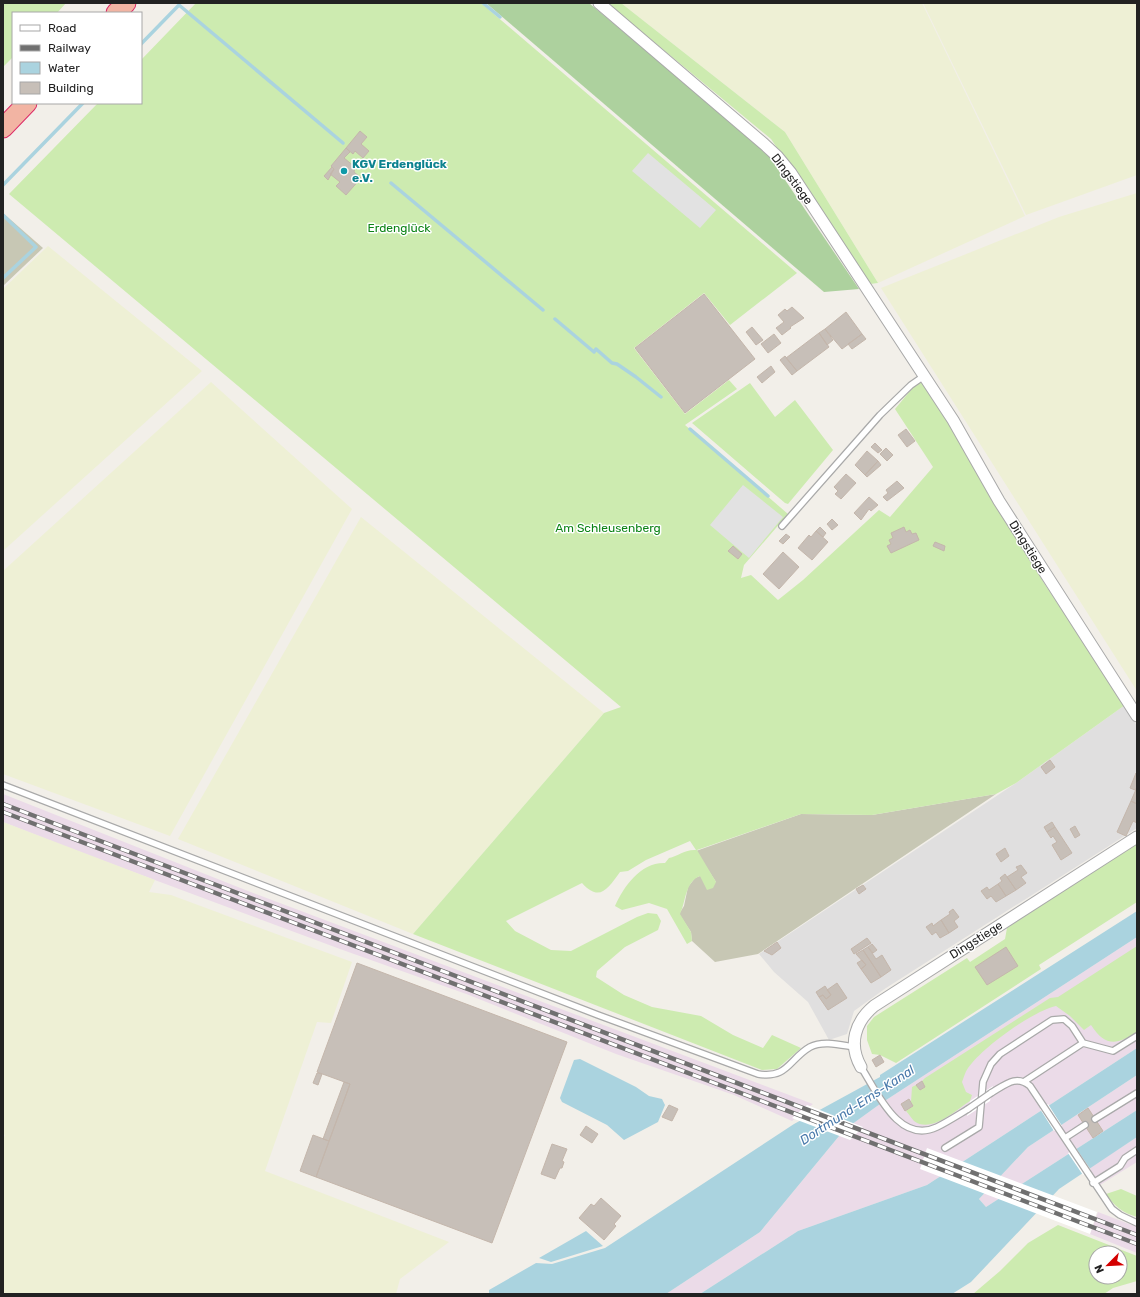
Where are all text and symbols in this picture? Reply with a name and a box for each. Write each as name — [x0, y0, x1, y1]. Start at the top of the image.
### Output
legend — [12, 12, 142, 104]
text: Road — [48, 21, 76, 35]
text: Railway — [48, 41, 91, 55]
text: Water — [48, 61, 80, 75]
text: Building — [48, 81, 94, 95]
street label: Dingstiege — [768, 151, 816, 207]
place label: KGV Erdenglück e.V. — [352, 157, 447, 185]
marker: KGV Erdenglück e.V. — [339, 166, 349, 176]
park label: Erdenglück — [368, 221, 431, 235]
street label: Dingstiege — [1006, 518, 1050, 576]
park label: Am Schleusenberg — [555, 521, 661, 535]
street label: Dingstiege — [947, 918, 1005, 962]
water label: Dortmund-Ems-Kanal — [797, 1062, 918, 1148]
north arrow — [1088, 1245, 1128, 1285]
text: N — [1092, 1263, 1107, 1275]

